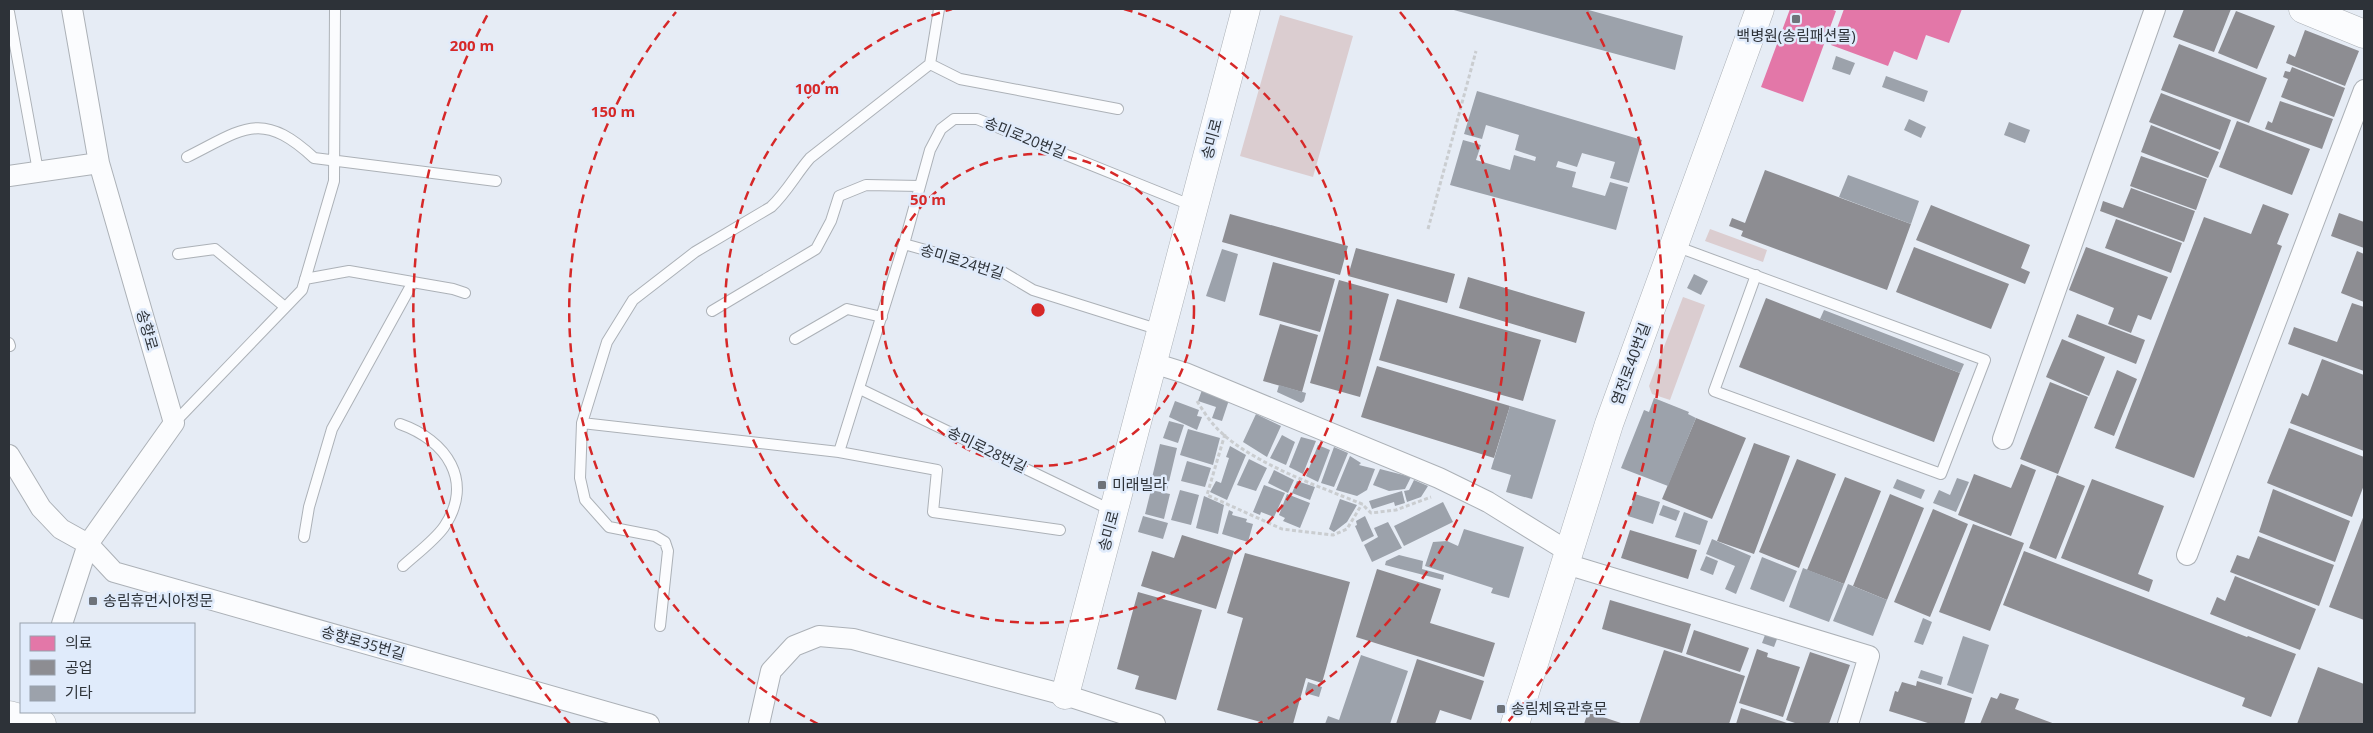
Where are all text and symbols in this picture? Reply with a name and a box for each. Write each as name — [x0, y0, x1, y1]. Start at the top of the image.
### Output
marker: 백병원(송림패션몰) — [1790, 13, 1802, 25]
place label: 백병원(송림패션몰) — [1736, 25, 1856, 45]
text: 200 m — [450, 35, 494, 55]
text: 100 m — [795, 78, 839, 98]
text: 150 m — [591, 101, 635, 121]
street label: 송미로20번길 — [982, 112, 1069, 162]
street label: 송미로 — [1196, 116, 1226, 161]
text: 50 m — [910, 189, 946, 209]
street label: 송미로24번길 — [918, 239, 1006, 283]
centre of rings — [1029, 301, 1047, 319]
street label: 송향로 — [133, 307, 163, 352]
street label: 염전로40번길 — [1606, 320, 1654, 408]
street label: 송미로28번길 — [944, 421, 1031, 477]
place label: 미래빌라 — [1112, 474, 1167, 494]
marker: 미래빌라 — [1096, 479, 1108, 491]
street label: 송미로 — [1093, 508, 1123, 553]
place label: 송림휴먼시아정문 — [103, 590, 213, 610]
marker: 송림휴먼시아정문 — [87, 595, 99, 607]
street label: 송향로35번길 — [319, 621, 407, 664]
legend — [20, 623, 195, 713]
text: 의료 — [65, 632, 93, 652]
text: 공업 — [65, 657, 93, 677]
text: 기타 — [65, 682, 93, 702]
place label: 송림체육관후문 — [1511, 698, 1608, 718]
marker: 송림체육관후문 — [1495, 703, 1507, 715]

